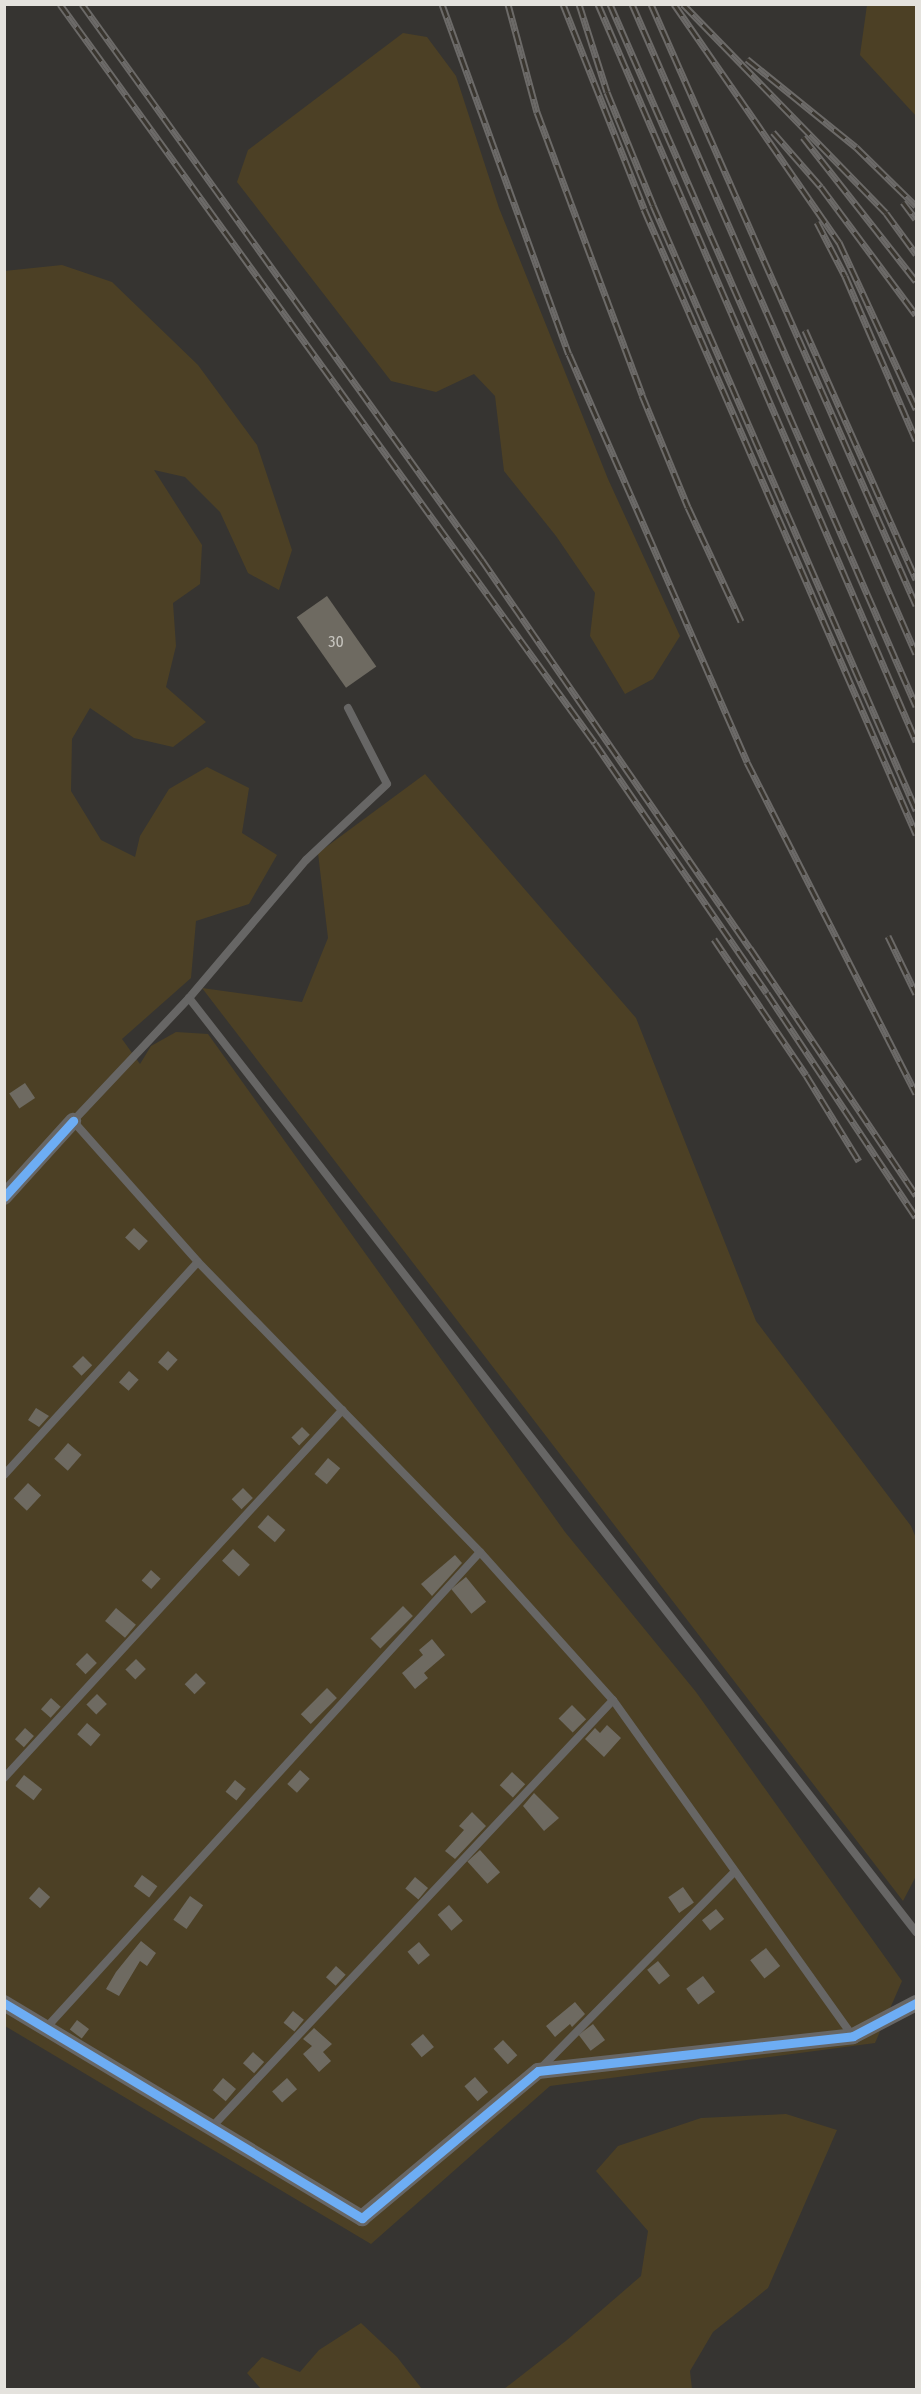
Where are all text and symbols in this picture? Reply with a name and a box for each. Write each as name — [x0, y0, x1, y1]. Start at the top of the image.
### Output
house number: 30 — [328, 632, 344, 652]

